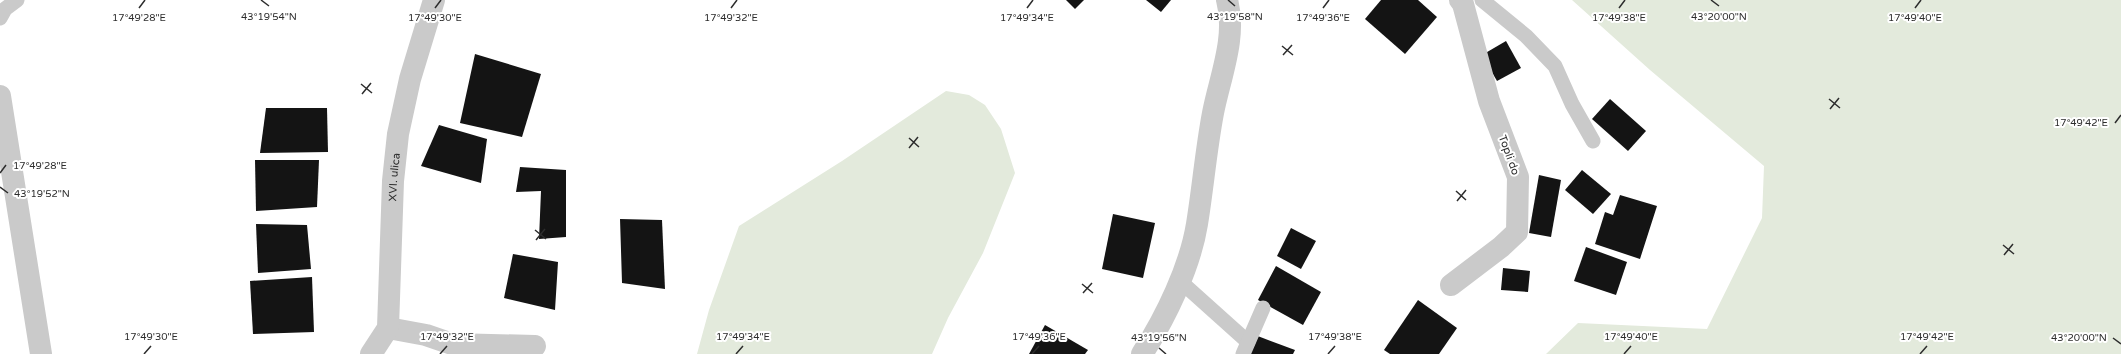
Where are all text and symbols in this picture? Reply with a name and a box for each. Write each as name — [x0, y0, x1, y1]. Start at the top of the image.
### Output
text: 43°19'54"N — [241, 11, 297, 23]
text: 43°19'58"N — [1207, 11, 1263, 23]
text: 43°20'00"N — [1691, 11, 1747, 23]
text: 17°49'28"E — [112, 12, 166, 24]
text: 17°49'30"E — [408, 12, 462, 24]
text: 17°49'32"E — [704, 12, 758, 24]
text: 17°49'34"E — [1000, 12, 1054, 24]
text: 17°49'36"E — [1296, 12, 1350, 24]
text: 17°49'38"E — [1592, 12, 1646, 24]
text: 17°49'40"E — [1888, 12, 1942, 24]
text: 17°49'42"E — [2054, 117, 2108, 129]
street label: Topli do — [1496, 133, 1522, 177]
street label: XVI. ulica — [386, 152, 402, 202]
text: 17°49'28"E — [13, 160, 67, 172]
text: 43°19'52"N — [14, 188, 70, 200]
text: 17°49'30"E — [124, 331, 178, 343]
text: 17°49'32"E — [420, 331, 474, 343]
text: 17°49'34"E — [716, 331, 770, 343]
text: 17°49'36"E — [1012, 331, 1066, 343]
text: 17°49'38"E — [1308, 331, 1362, 343]
text: 17°49'40"E — [1604, 331, 1658, 343]
text: 17°49'42"E — [1900, 331, 1954, 343]
text: 43°19'56"N — [1131, 332, 1187, 344]
text: 43°20'00"N — [2051, 332, 2107, 344]

